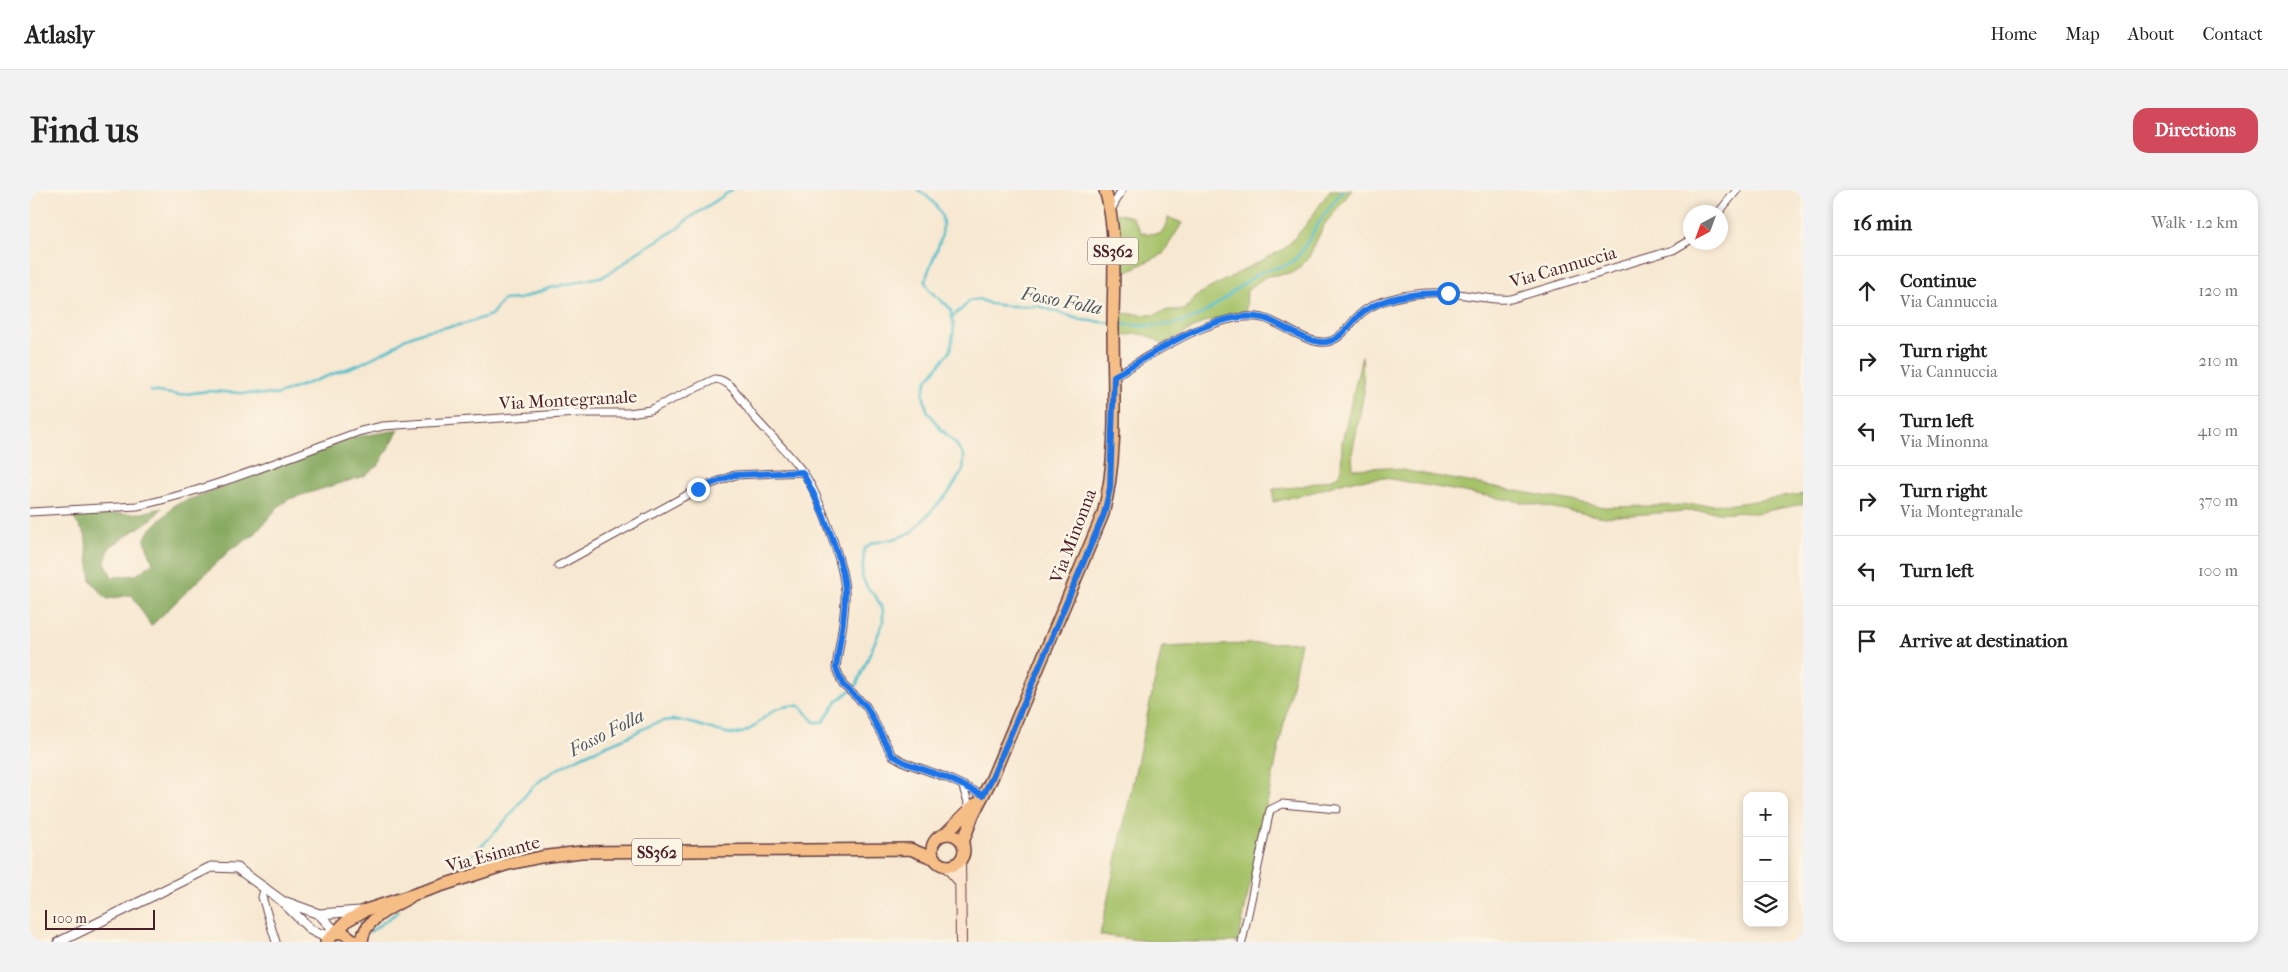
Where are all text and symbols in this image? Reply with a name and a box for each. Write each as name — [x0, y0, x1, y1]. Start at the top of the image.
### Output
text: Atlasly — [25, 21, 94, 49]
text: Home — [1990, 24, 2037, 45]
text: Map — [2065, 24, 2100, 45]
text: About — [2128, 24, 2174, 45]
text: Contact — [2202, 24, 2263, 45]
button: Directions — [2133, 108, 2258, 153]
text: Find us — [30, 110, 139, 151]
north arrow — [1683, 205, 1728, 250]
text: 16 min — [1853, 211, 1912, 235]
text: Walk · 1.2 km — [2151, 213, 2238, 232]
road number: SS362 — [1088, 238, 1138, 264]
street label: Via Cannuccia — [1506, 242, 1620, 293]
text: Continue — [1900, 270, 1976, 292]
icon: ahead — [1853, 277, 1881, 305]
text: 120 m — [2199, 281, 2238, 300]
water label: Fosso Folla — [1019, 282, 1104, 320]
route start — [1437, 282, 1460, 305]
text: Via Cannuccia — [1900, 292, 1998, 311]
text: Turn right — [1900, 340, 1987, 362]
icon: right — [1853, 347, 1881, 375]
text: 210 m — [2199, 351, 2238, 370]
text: Via Cannuccia — [1900, 362, 1998, 381]
street label: Via Montegranale — [497, 386, 638, 415]
text: Turn left — [1900, 410, 1974, 432]
icon: left — [1853, 417, 1881, 445]
text: 410 m — [2197, 421, 2238, 440]
text: Via Minonna — [1900, 432, 1988, 451]
route end — [687, 478, 710, 501]
text: Turn right — [1900, 480, 1987, 502]
street label: Via Minonna — [1045, 485, 1101, 587]
icon: right — [1853, 487, 1881, 515]
text: 370 m — [2198, 491, 2238, 510]
text: Via Montegranale — [1900, 502, 2023, 521]
icon: left — [1853, 557, 1881, 585]
text: Turn left — [1900, 560, 1974, 582]
text: 100 m — [2198, 561, 2238, 580]
icon: arrive — [1853, 627, 1881, 655]
text: Arrive at destination — [1900, 630, 2068, 652]
water label: Fosso Folla — [564, 705, 648, 762]
map controls — [1743, 792, 1788, 927]
button: + — [1743, 792, 1788, 837]
street label: Via Esinante — [443, 832, 543, 877]
button: − — [1743, 837, 1788, 882]
road number: SS362 — [632, 839, 682, 866]
button: layers — [1743, 882, 1788, 927]
scale bar — [45, 907, 155, 930]
text: 100 m — [52, 910, 87, 927]

